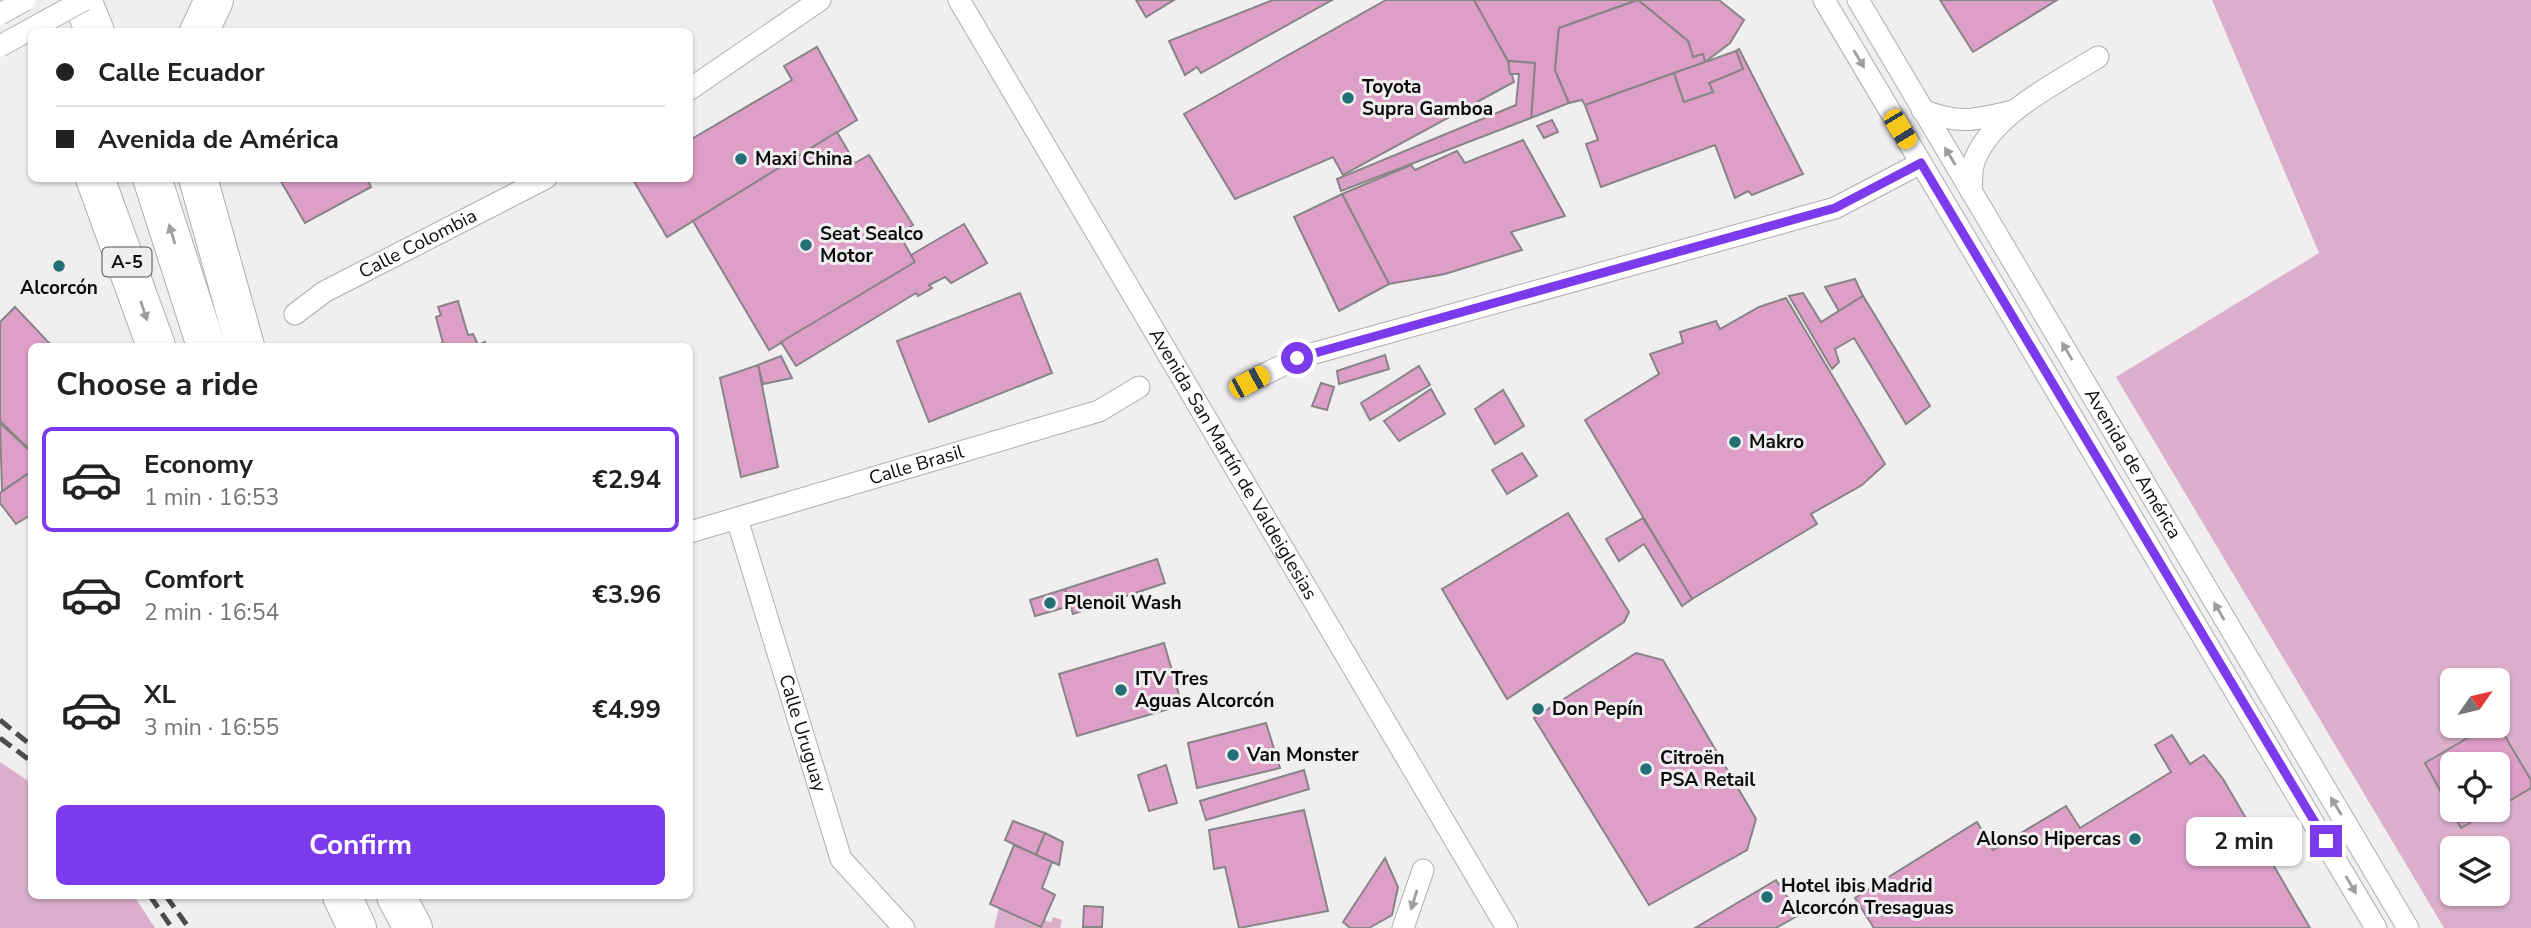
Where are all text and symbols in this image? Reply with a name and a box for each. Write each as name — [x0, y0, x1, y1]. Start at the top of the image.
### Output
one-way arrow — [1852, 49, 1865, 68]
text: Calle Ecuador — [98, 55, 265, 90]
place label: Toyota Supra Gamboa — [1362, 74, 1493, 122]
marker: Toyota Supra Gamboa — [1340, 90, 1356, 106]
car — [1881, 106, 1920, 152]
text: Avenida de América — [98, 122, 339, 157]
place label: Maxi China — [755, 146, 853, 172]
one-way arrow — [1944, 146, 1957, 165]
marker: Maxi China — [733, 151, 749, 167]
street label: Calle Colombia — [354, 203, 481, 285]
place label: Seat Sealco Motor — [820, 221, 924, 269]
one-way arrow — [167, 224, 177, 245]
marker: Seat Sealco Motor — [798, 237, 814, 253]
road number: A-5 — [102, 248, 152, 276]
marker: Alcorcón — [51, 258, 67, 274]
place label: Alcorcón — [20, 275, 98, 301]
one-way arrow — [140, 301, 150, 322]
street label: Avenida San Martín de Valdeiglesias — [1143, 324, 1323, 605]
route start — [1281, 342, 1313, 374]
one-way arrow — [2061, 342, 2073, 361]
text: Choose a ride — [56, 363, 258, 406]
car — [1226, 363, 1273, 401]
street label: Avenida de América — [2078, 384, 2188, 544]
place label: Makro — [1749, 429, 1804, 455]
marker: Makro — [1727, 434, 1743, 450]
street label: Calle Brasil — [866, 439, 967, 491]
text: Economy — [144, 447, 253, 482]
icon: car — [60, 448, 123, 511]
text: €2.94 — [592, 462, 661, 497]
text: 1 min · 16:53 — [144, 482, 279, 513]
text: Comfort — [144, 562, 244, 597]
icon: car — [60, 563, 123, 626]
text: €3.96 — [592, 577, 661, 612]
place label: Plenoil Wash — [1064, 590, 1182, 616]
marker: Plenoil Wash — [1042, 595, 1058, 611]
text: 2 min · 16:54 — [144, 597, 279, 628]
one-way arrow — [2213, 601, 2226, 620]
place label: ITV Tres Aguas Alcorcón — [1135, 666, 1274, 714]
north arrow — [2440, 668, 2510, 738]
map controls — [2440, 668, 2510, 906]
street label: Calle Uruguay — [772, 671, 833, 795]
text: XL — [144, 677, 176, 712]
icon: car — [60, 678, 123, 741]
marker: ITV Tres Aguas Alcorcón — [1113, 682, 1129, 698]
text: €4.99 — [592, 692, 661, 727]
place label: Don Pepín — [1552, 696, 1643, 722]
marker: Don Pepín — [1530, 701, 1546, 717]
text: 3 min · 16:55 — [144, 712, 279, 743]
place label: Van Monster — [1246, 742, 1359, 768]
place label: Citroën PSA Retail — [1660, 745, 1755, 793]
marker: Van Monster — [1225, 747, 1241, 763]
button: locate — [2440, 752, 2510, 822]
marker: Citroën PSA Retail — [1638, 761, 1654, 777]
one-way arrow — [2329, 797, 2342, 816]
button: Confirm — [56, 805, 665, 885]
callout: 2 min — [2186, 816, 2302, 866]
route end — [2310, 825, 2342, 857]
place label: Alonso Hipercas — [1976, 826, 2121, 852]
text: 2 min — [2214, 826, 2274, 857]
marker: Alonso Hipercas — [2127, 831, 2143, 847]
button: layers — [2440, 836, 2510, 906]
place label: Hotel ibis Madrid Alcorcón Tresaguas — [1781, 873, 1954, 921]
one-way arrow — [2345, 876, 2358, 895]
one-way arrow — [1408, 889, 1418, 910]
marker: Hotel ibis Madrid Alcorcón Tresaguas — [1759, 889, 1775, 905]

